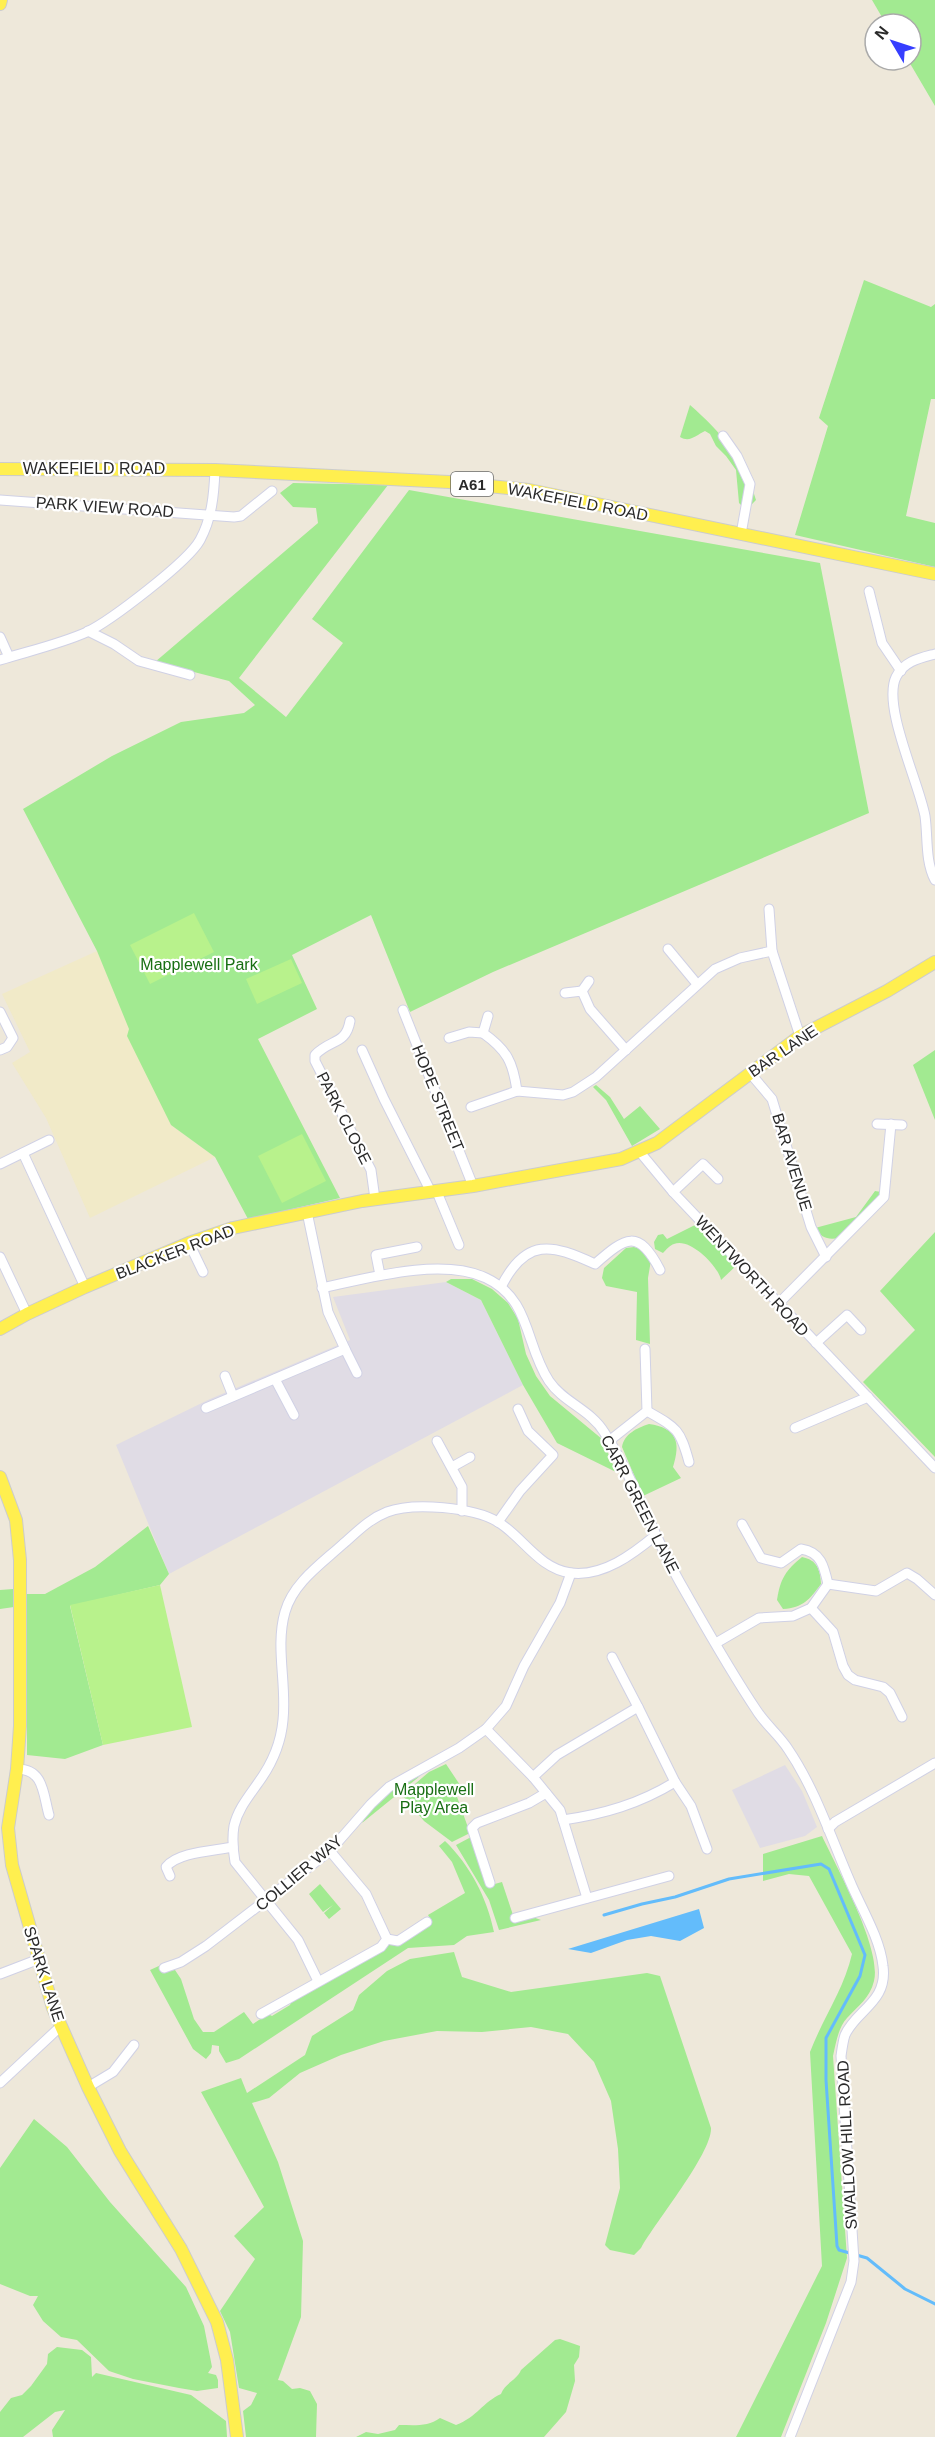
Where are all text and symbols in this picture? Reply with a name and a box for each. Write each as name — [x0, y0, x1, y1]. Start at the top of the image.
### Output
north arrow — [863, 12, 923, 72]
text: N — [871, 23, 892, 43]
street label: WAKEFIELD ROAD — [23, 460, 165, 477]
road number: A61 — [451, 472, 493, 496]
street label: WAKEFIELD ROAD — [506, 480, 650, 524]
street label: PARK VIEW ROAD — [35, 494, 175, 520]
park label: Mapplewell Park — [140, 956, 259, 973]
street label: BAR LANE — [745, 1022, 821, 1080]
street label: HOPE STREET — [409, 1042, 467, 1154]
street label: PARK CLOSE — [313, 1069, 375, 1167]
street label: BAR AVENUE — [769, 1111, 815, 1213]
street label: WENTWORTH ROAD — [692, 1212, 812, 1340]
street label: BLACKER ROAD — [113, 1222, 237, 1282]
street label: CARR GREEN LANE — [598, 1432, 682, 1576]
park label: Mapplewell Play Area — [394, 1781, 474, 1816]
street label: COLLIER WAY — [252, 1832, 346, 1914]
street label: SPARK LANE — [21, 1924, 67, 2024]
street label: SWALLOW HILL ROAD — [834, 2060, 860, 2230]

